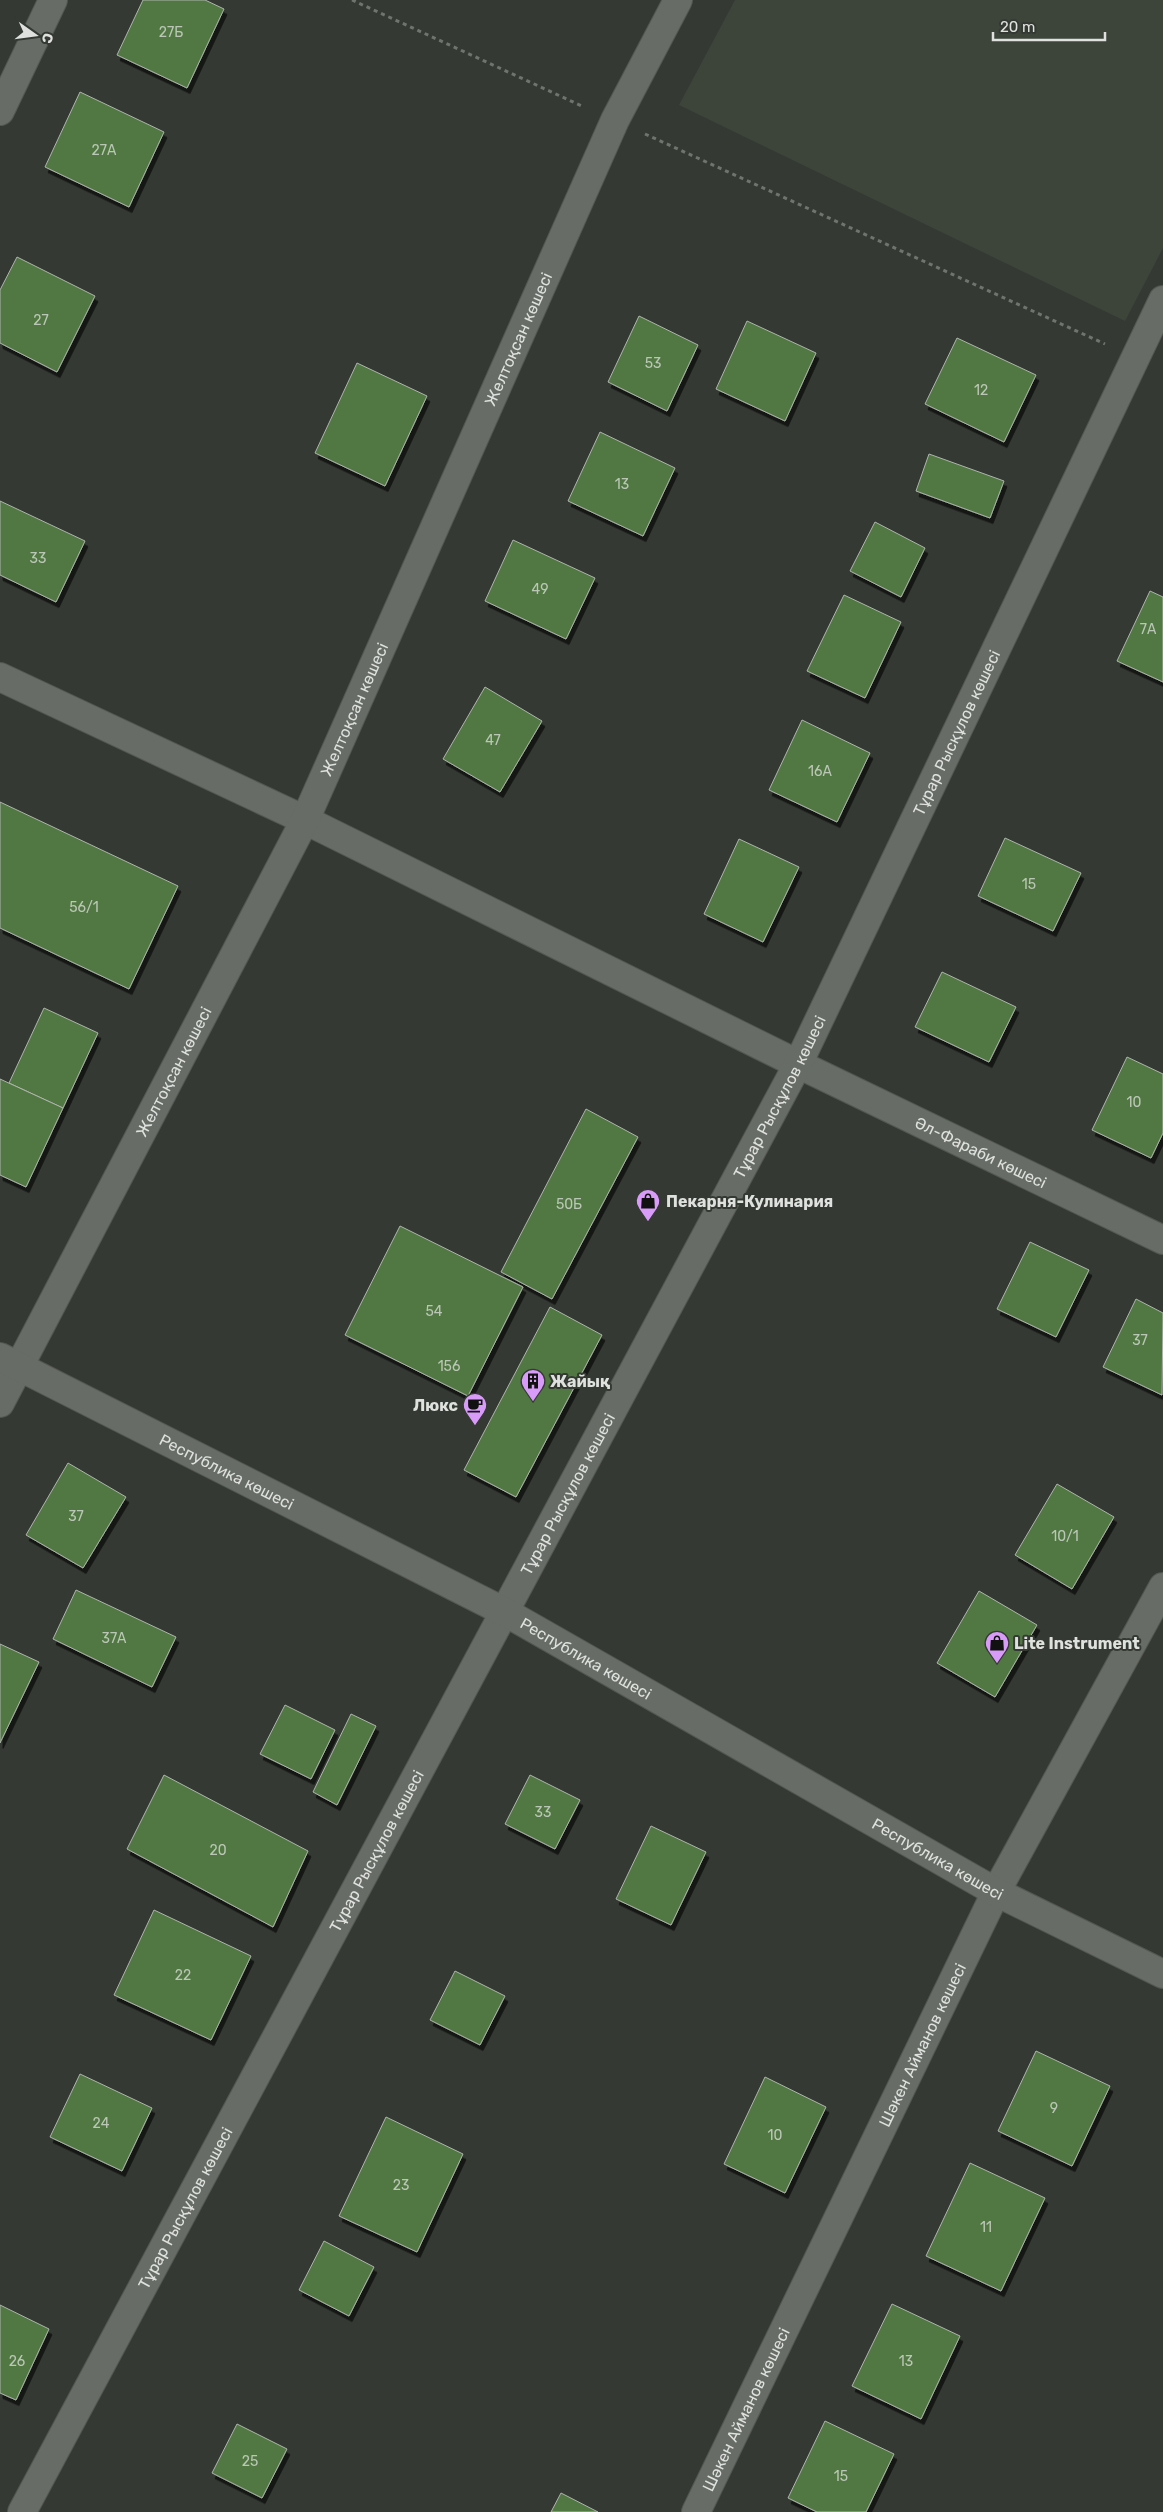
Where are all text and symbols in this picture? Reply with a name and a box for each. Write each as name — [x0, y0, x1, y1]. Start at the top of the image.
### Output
north arrow — [10, 10, 60, 60]
scale bar — [993, 10, 1106, 42]
text: 20 m — [1000, 18, 1035, 36]
house number: 27Б — [159, 24, 183, 41]
text: С — [38, 31, 57, 45]
house number: 27А — [92, 142, 117, 159]
street label: Желтоқсан көшесі — [481, 270, 556, 409]
house number: 27 — [33, 312, 49, 329]
house number: 53 — [645, 355, 661, 372]
house number: 12 — [974, 382, 988, 399]
house number: 13 — [615, 476, 629, 493]
house number: 33 — [30, 550, 46, 567]
house number: 49 — [532, 581, 548, 598]
house number: 7А — [1140, 621, 1157, 638]
street label: Желтоқсан көшесі — [317, 640, 392, 779]
street label: Тұрар Рысқұлов көшесі — [909, 647, 1004, 819]
house number: 47 — [485, 732, 501, 749]
house number: 16А — [808, 763, 833, 780]
house number: 15 — [1022, 876, 1036, 893]
house number: 56/1 — [69, 899, 99, 916]
street label: Желтоқсан көшесі — [132, 1004, 216, 1140]
street label: Тұрар Рысқұлов көшесі — [729, 1013, 830, 1182]
house number: 10 — [1127, 1094, 1142, 1111]
street label: Әл-Фараби көшесі — [912, 1113, 1050, 1192]
shop icon: Пекарня-Кулинария — [635, 1188, 661, 1222]
place label: Пекарня-Кулинария — [666, 1192, 833, 1211]
house number: 50Б — [556, 1196, 582, 1213]
house number: 54 — [425, 1303, 443, 1320]
house number: 37 — [1132, 1332, 1148, 1349]
house number: 156 — [438, 1358, 460, 1375]
building icon: Жайық — [520, 1368, 546, 1402]
place label: Жайық — [550, 1372, 610, 1391]
cafe icon: Люкс — [462, 1392, 488, 1426]
place label: Люкс — [413, 1396, 458, 1415]
street label: Тұрар Рысқұлов көшесі — [517, 1410, 619, 1578]
street label: Республика көшесі — [156, 1430, 297, 1514]
house number: 37 — [68, 1508, 84, 1525]
house number: 10/1 — [1051, 1528, 1079, 1545]
street label: Республика көшесі — [517, 1614, 655, 1704]
house number: 37А — [102, 1630, 127, 1647]
shop icon: Lite Instrument — [984, 1630, 1010, 1664]
place label: Lite Instrument — [1014, 1634, 1140, 1653]
street label: Тұрар Рысқұлов көшесі — [326, 1767, 428, 1935]
house number: 33 — [535, 1804, 551, 1821]
street label: Республика көшесі — [869, 1814, 1006, 1904]
house number: 20 — [209, 1842, 227, 1859]
street label: Шәкен Айманов көшесі — [875, 1960, 970, 2130]
house number: 22 — [175, 1967, 191, 1984]
house number: 9 — [1050, 2100, 1058, 2117]
house number: 24 — [93, 2115, 110, 2132]
street label: Тұрар Рысқұлов көшесі — [134, 2124, 237, 2292]
house number: 10 — [768, 2127, 783, 2144]
house number: 23 — [393, 2177, 409, 2194]
house number: 11 — [980, 2219, 992, 2236]
street label: Шәкен Айманов көшесі — [699, 2325, 794, 2494]
house number: 26 — [9, 2353, 25, 2370]
house number: 13 — [899, 2353, 913, 2370]
house number: 25 — [242, 2453, 258, 2470]
house number: 15 — [834, 2468, 848, 2485]

